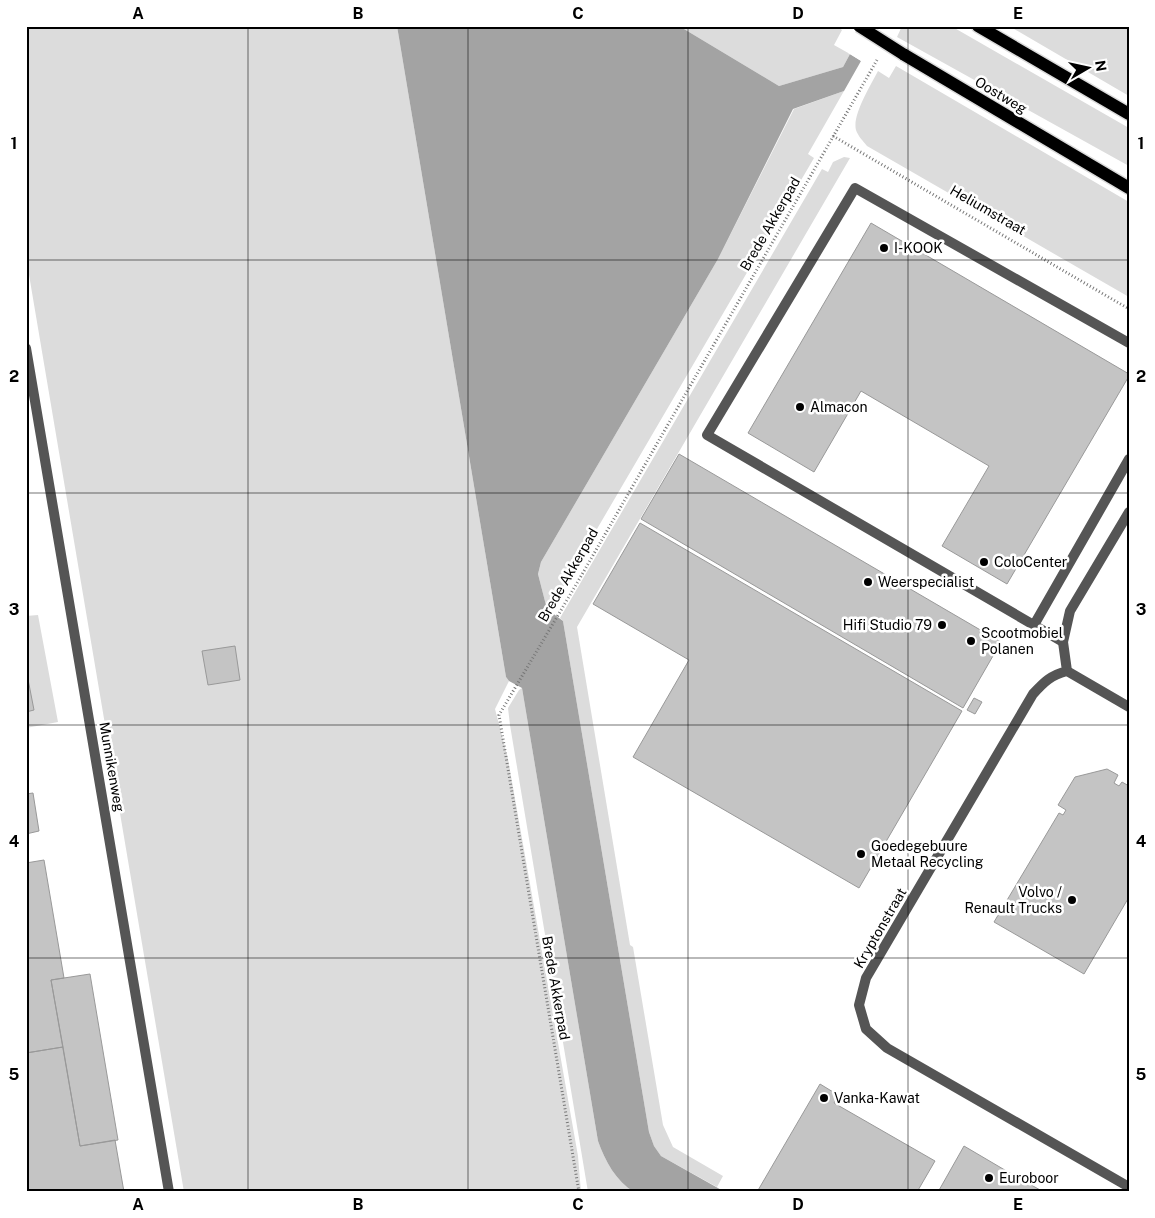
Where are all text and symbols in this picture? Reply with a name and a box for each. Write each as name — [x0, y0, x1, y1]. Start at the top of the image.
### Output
text: A — [132, 4, 144, 23]
text: B — [353, 4, 364, 23]
text: C — [572, 4, 584, 23]
text: D — [792, 4, 804, 23]
text: E — [1013, 4, 1023, 23]
north arrow — [1062, 42, 1112, 92]
text: N — [1092, 59, 1110, 73]
street label: Oostweg — [972, 73, 1030, 117]
text: 1 — [11, 134, 17, 153]
text: 1 — [1138, 134, 1144, 153]
street label: Brede Akkerpad — [737, 174, 803, 274]
street label: Heliumstraat — [947, 182, 1029, 238]
place label: I-KOOK — [894, 240, 943, 256]
marker: I-KOOK — [878, 242, 890, 254]
text: 2 — [9, 367, 19, 386]
text: 2 — [1136, 367, 1146, 386]
place label: Almacon — [810, 399, 868, 415]
marker: Almacon — [794, 401, 806, 413]
street label: Brede Akkerpad — [535, 525, 601, 625]
place label: ColoCenter — [994, 554, 1067, 570]
marker: ColoCenter — [978, 556, 990, 568]
place label: Weerspecialist — [878, 574, 974, 590]
marker: Weerspecialist — [862, 576, 874, 588]
text: 3 — [9, 600, 19, 619]
text: 3 — [1136, 600, 1146, 619]
place label: Hifi Studio 79 — [843, 617, 932, 633]
marker: Hifi Studio 79 — [936, 619, 948, 631]
place label: Scootmobiel Polanen — [981, 625, 1063, 657]
marker: Scootmobiel Polanen — [965, 635, 977, 647]
street label: Munnikenweg — [96, 721, 128, 813]
text: 4 — [9, 832, 20, 851]
text: 4 — [1136, 832, 1147, 851]
place label: Goedegebuure Metaal Recycling — [871, 838, 984, 870]
marker: Goedegebuure Metaal Recycling — [855, 848, 867, 860]
place label: Volvo / Renault Trucks — [965, 884, 1062, 916]
street label: Kryptonstraat — [851, 885, 909, 971]
marker: Volvo / Renault Trucks — [1066, 894, 1078, 906]
street label: Brede Akkerpad — [539, 935, 573, 1041]
text: 5 — [9, 1065, 20, 1084]
text: 5 — [1136, 1065, 1147, 1084]
place label: Vanka-Kawat — [834, 1090, 920, 1106]
marker: Vanka-Kawat — [818, 1092, 830, 1104]
place label: Euroboor — [999, 1170, 1059, 1186]
marker: Euroboor — [983, 1172, 995, 1184]
text: A — [132, 1195, 144, 1214]
text: B — [353, 1195, 364, 1214]
text: C — [572, 1195, 584, 1214]
text: D — [792, 1195, 804, 1214]
text: E — [1013, 1195, 1023, 1214]

